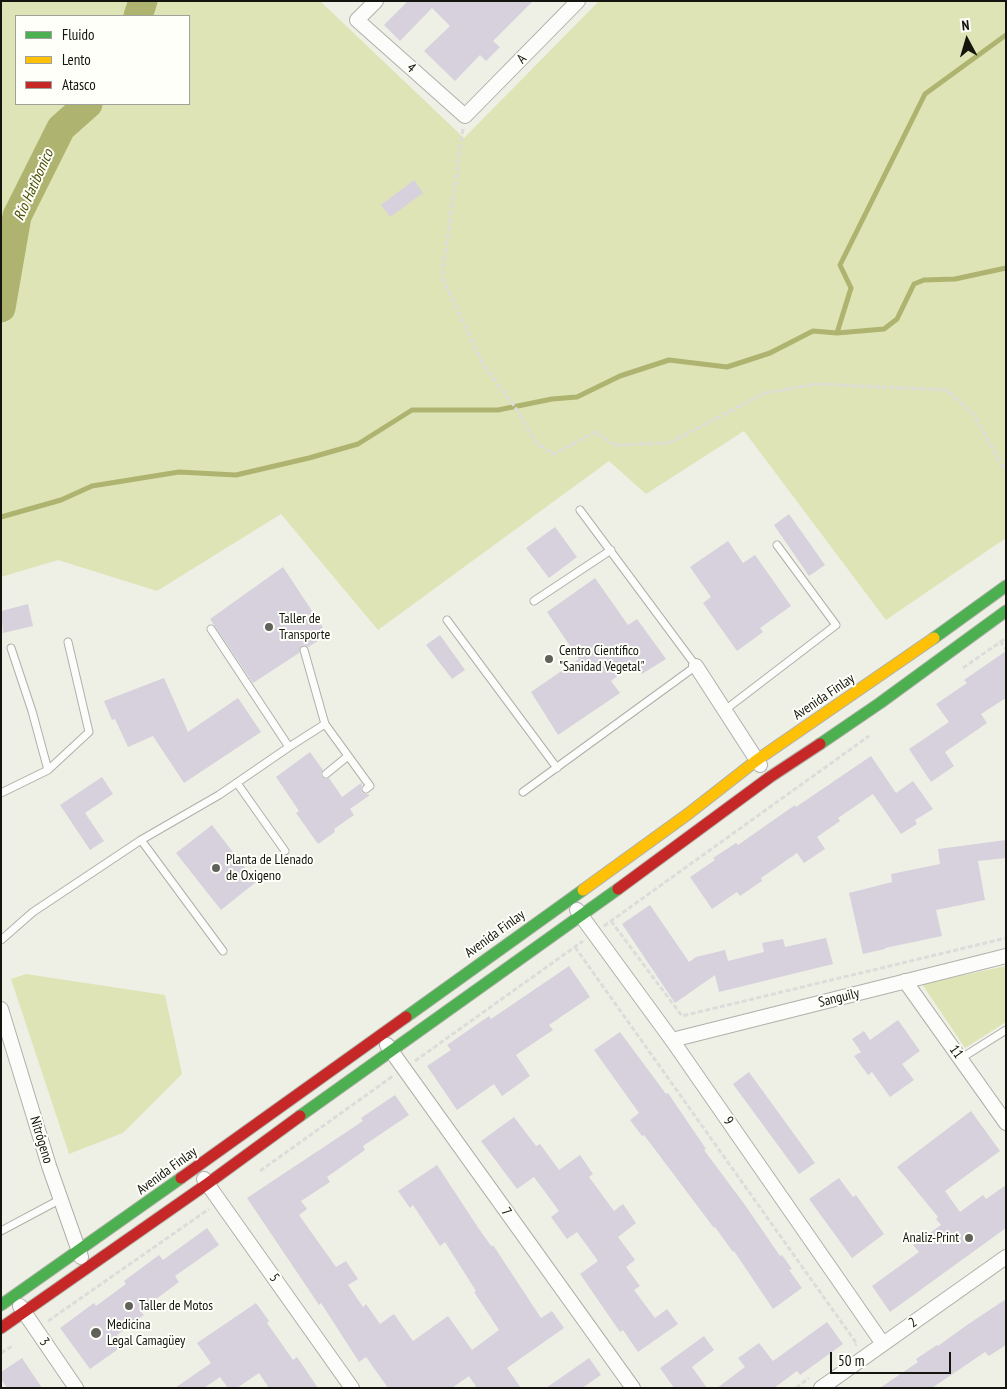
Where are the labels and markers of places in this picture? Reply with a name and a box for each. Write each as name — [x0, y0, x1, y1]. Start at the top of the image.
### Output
place label: Taller de Transporte — [279, 611, 330, 644]
marker: Taller de Transporte — [263, 621, 275, 633]
place label: Centro Científico "Sanidad Vegetal" — [559, 643, 644, 676]
marker: Centro Científico "Sanidad Vegetal" — [543, 653, 555, 665]
place label: Planta de Llenado de Oxigeno — [226, 852, 313, 884]
marker: Planta de Llenado de Oxigeno — [210, 862, 222, 874]
place label: Analiz-Print — [903, 1230, 959, 1246]
marker: Analiz-Print — [963, 1232, 975, 1244]
place label: Taller de Motos — [139, 1298, 213, 1314]
marker: Taller de Motos — [123, 1300, 135, 1312]
place label: Medicina Legal Camagüey — [107, 1317, 185, 1350]
marker: Medicina Legal Camagüey — [89, 1326, 103, 1340]

